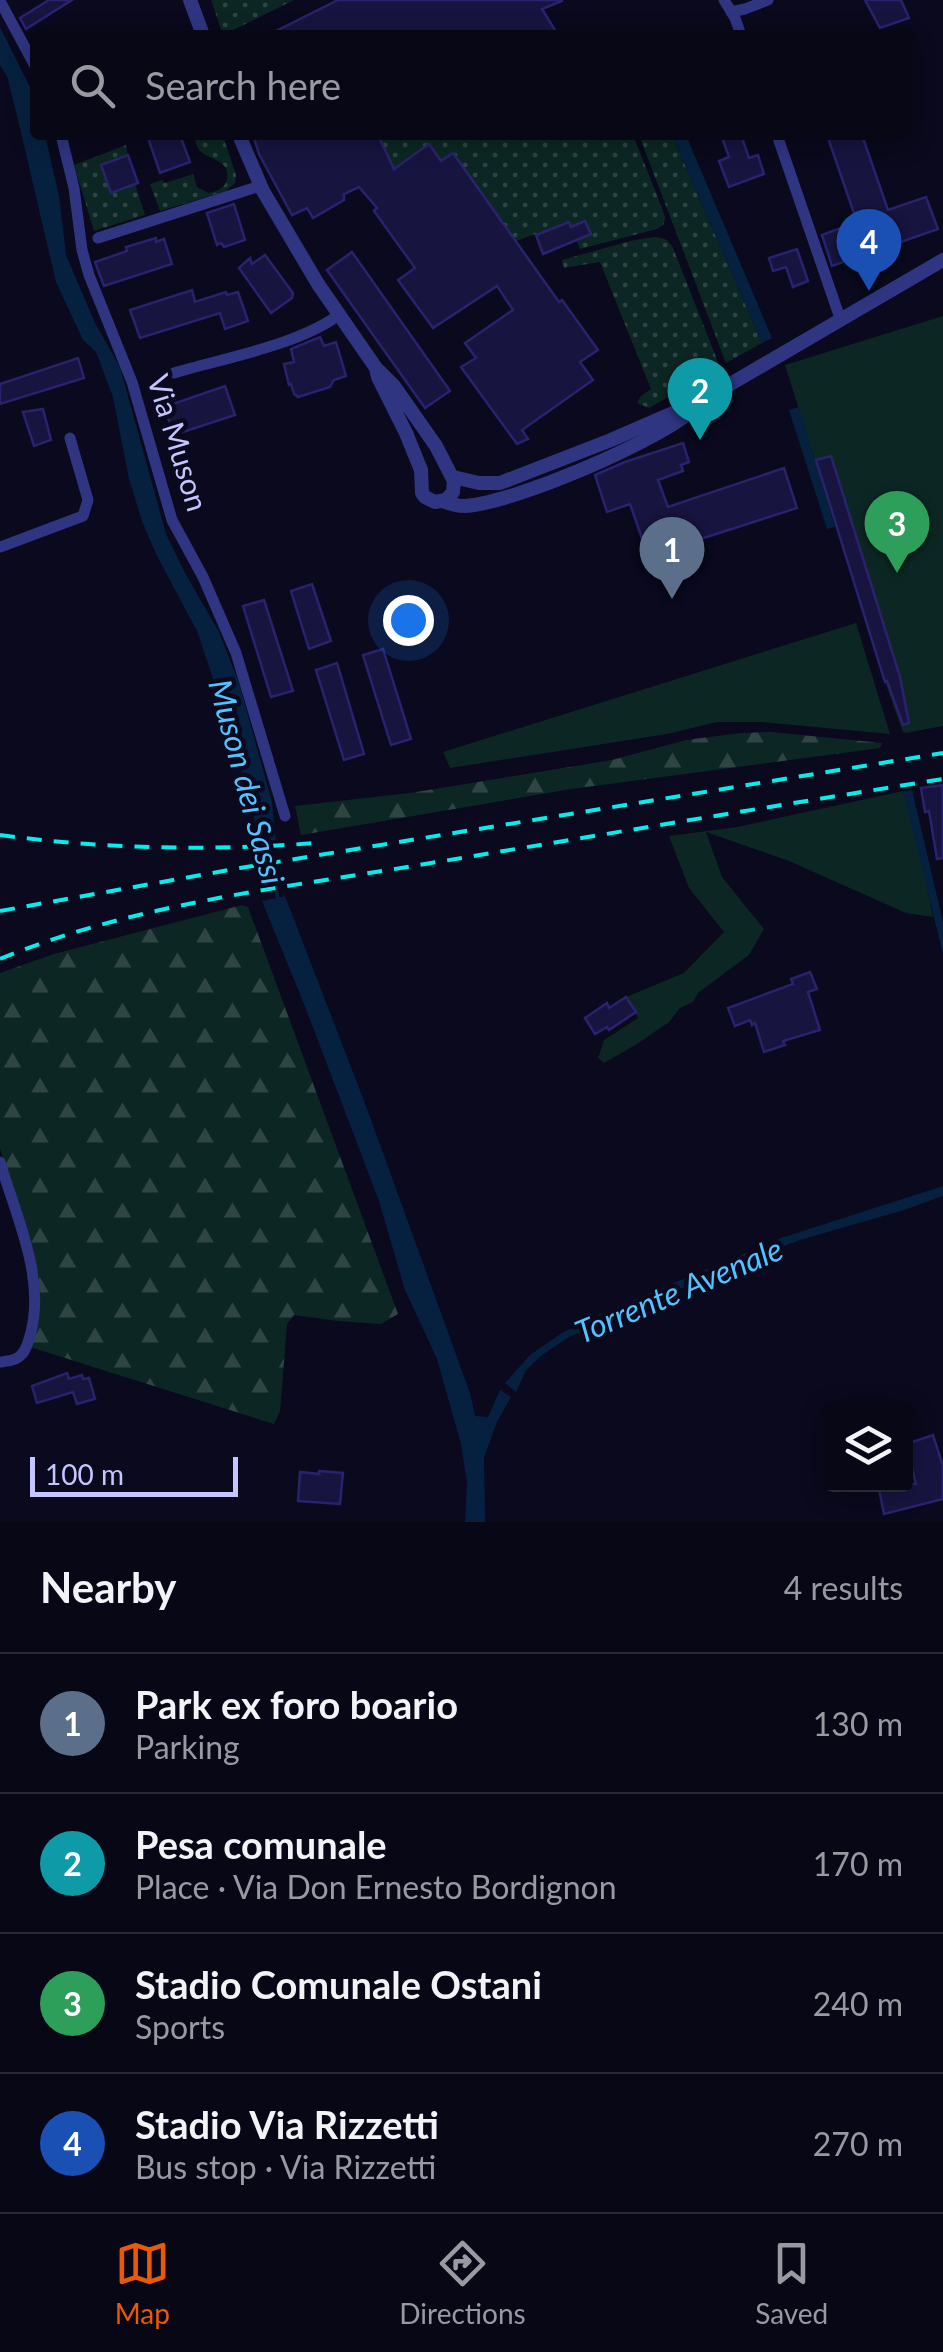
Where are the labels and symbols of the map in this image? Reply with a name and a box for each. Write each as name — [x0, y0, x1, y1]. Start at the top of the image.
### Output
pin: 4 — [836, 208, 902, 291]
pin: 2 — [668, 358, 732, 440]
street label: Via Muson — [141, 370, 217, 515]
pin: 3 — [864, 490, 930, 573]
pin: 1 — [640, 516, 704, 599]
your location — [383, 595, 434, 646]
water label: Muson dei Sassi — [201, 675, 294, 888]
water label: Torrente Avenale — [569, 1228, 788, 1351]
scale bar — [30, 1452, 238, 1496]

